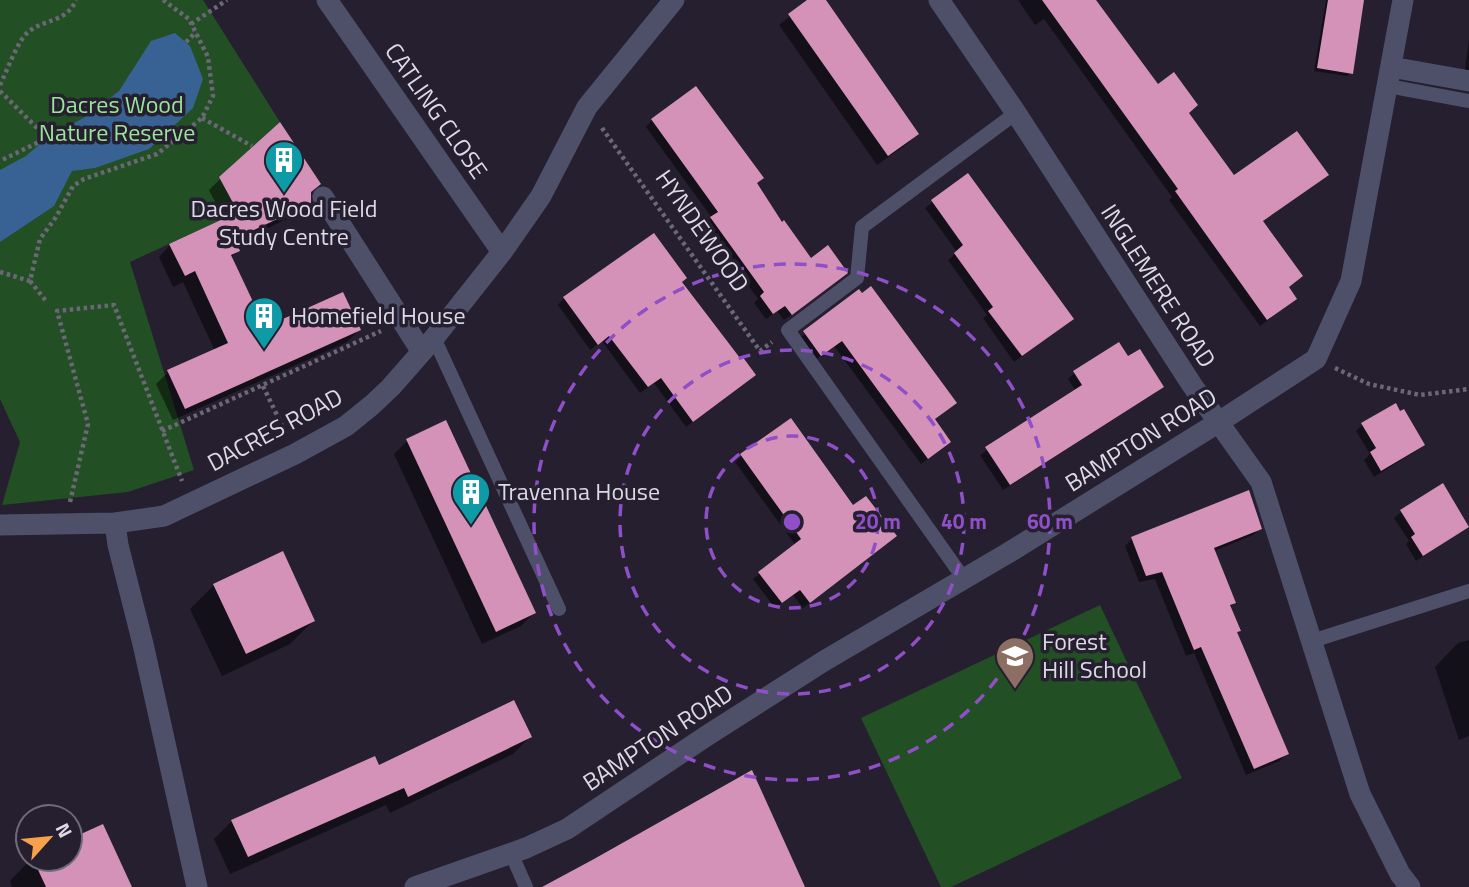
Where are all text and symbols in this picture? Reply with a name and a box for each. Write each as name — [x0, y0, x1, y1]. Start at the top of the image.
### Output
street label: CATLING CLOSE — [377, 35, 497, 186]
park label: Dacres Wood Nature Reserve — [39, 86, 195, 150]
building icon: Dacres Wood Field Study Centre — [263, 139, 305, 194]
street label: HYNDEWOOD — [647, 162, 758, 299]
place label: Dacres Wood Field Study Centre — [191, 190, 377, 254]
street label: INGLEMERE ROAD — [1092, 197, 1225, 374]
building icon: Homefield House — [243, 295, 285, 350]
place label: Homefield House — [291, 297, 466, 333]
street label: DACRES ROAD — [200, 378, 349, 480]
street label: BAMPTON ROAD — [1058, 378, 1223, 500]
building icon: Travenna House — [450, 471, 492, 526]
place label: Travenna House — [498, 473, 660, 509]
text: 20 m — [855, 505, 901, 537]
text: 40 m — [941, 505, 987, 537]
text: 60 m — [1027, 505, 1073, 537]
centre of rings — [780, 510, 804, 534]
place label: Forest Hill School — [1042, 623, 1147, 687]
school or university icon: Forest Hill School — [994, 635, 1036, 690]
street label: BAMPTON ROAD — [575, 675, 740, 799]
north arrow — [14, 803, 84, 873]
text: N — [49, 818, 81, 843]

